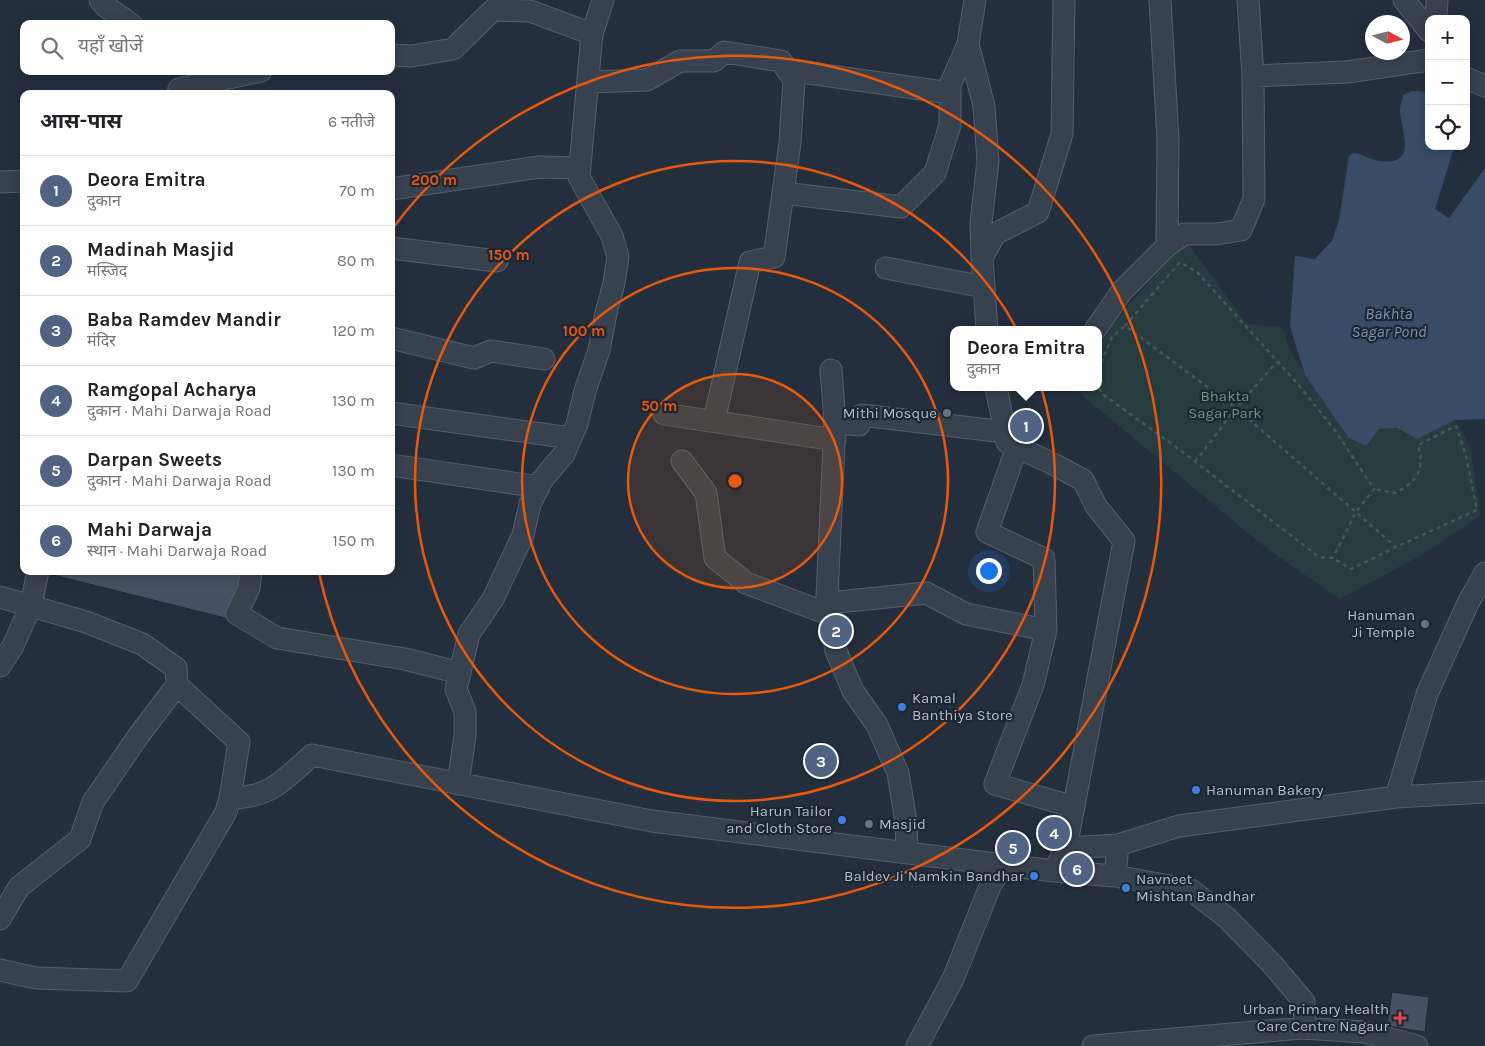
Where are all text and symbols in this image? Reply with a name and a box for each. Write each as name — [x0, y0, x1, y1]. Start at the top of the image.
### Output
north arrow — [1365, 15, 1410, 60]
map controls — [1425, 15, 1470, 150]
button: + — [1425, 15, 1470, 60]
search box — [20, 20, 395, 75]
icon: search — [38, 34, 66, 62]
text: यहाँ खोजें — [78, 35, 143, 57]
button: − — [1425, 60, 1470, 105]
button: locate — [1425, 105, 1470, 150]
text: आस-पास — [40, 109, 122, 133]
text: 6 नतीजे — [328, 112, 375, 131]
text: Deora Emitra — [87, 169, 206, 191]
text: 200 m — [411, 171, 457, 189]
text: 1 — [53, 181, 59, 200]
text: 70 m — [339, 181, 375, 200]
text: दुकान — [87, 191, 121, 210]
text: Madinah Masjid — [87, 239, 234, 261]
text: 150 m — [488, 246, 530, 264]
text: 2 — [51, 251, 61, 270]
text: 80 m — [337, 251, 375, 270]
text: मस्जिद — [87, 261, 127, 280]
water label: Bakhta Sagar Pond — [1352, 304, 1427, 341]
text: Baba Ramdev Mandir — [87, 309, 281, 331]
text: 3 — [51, 321, 61, 340]
text: 120 m — [332, 321, 375, 340]
text: 100 m — [563, 322, 605, 340]
popup — [950, 326, 1102, 391]
text: मंदिर — [87, 331, 116, 350]
text: Deora Emitra — [967, 337, 1085, 359]
text: दुकान — [967, 359, 1000, 378]
text: Ramgopal Acharya — [87, 379, 257, 401]
park label: Bhakta Sagar Park — [1188, 387, 1262, 422]
text: 4 — [51, 391, 61, 410]
text: 130 m — [332, 391, 375, 410]
text: 50 m — [641, 397, 677, 415]
text: दुकान · Mahi Darwaja Road — [87, 401, 272, 420]
place label: Mithi Mosque — [843, 404, 937, 422]
marker: Mithi Mosque — [941, 407, 953, 419]
pin: 1 — [1010, 407, 1042, 445]
text: Darpan Sweets — [87, 449, 222, 471]
text: 5 — [51, 461, 61, 480]
text: 130 m — [332, 461, 375, 480]
text: दुकान · Mahi Darwaja Road — [87, 471, 272, 490]
centre of rings — [726, 472, 744, 490]
text: Mahi Darwaja — [87, 519, 212, 541]
text: 6 — [51, 531, 61, 550]
text: 150 m — [332, 531, 375, 550]
text: स्थान · Mahi Darwaja Road — [87, 541, 267, 560]
your location — [976, 558, 1002, 584]
place label: Hanuman Ji Temple — [1347, 606, 1415, 641]
pin: 2 — [820, 612, 852, 650]
marker: Hanuman Ji Temple — [1419, 618, 1431, 630]
place label: Kamal Banthiya Store — [912, 689, 1013, 724]
marker: Kamal Banthiya Store — [896, 701, 908, 713]
pin: 3 — [805, 742, 837, 780]
place label: Hanuman Bakery — [1206, 781, 1323, 799]
marker: Hanuman Bakery — [1190, 784, 1202, 796]
place label: Harun Tailor and Cloth Store — [726, 802, 833, 837]
marker: Harun Tailor and Cloth Store — [836, 814, 848, 826]
pin: 4 — [1038, 814, 1070, 852]
place label: Masjid — [879, 815, 926, 833]
marker: Masjid — [863, 818, 875, 830]
pin: 5 — [997, 829, 1029, 867]
pin: 6 — [1061, 850, 1093, 888]
place label: Baldev Ji Namkin Bandhar — [844, 867, 1025, 885]
marker: Baldev Ji Namkin Bandhar — [1028, 870, 1040, 882]
place label: Navneet Mishtan Bandhar — [1136, 870, 1255, 905]
marker: Navneet Mishtan Bandhar — [1120, 882, 1132, 894]
place label: Urban Primary Health Care Centre Nagaur — [1243, 1000, 1390, 1035]
marker: Urban Primary Health Care Centre Nagaur — [1393, 1011, 1407, 1025]

